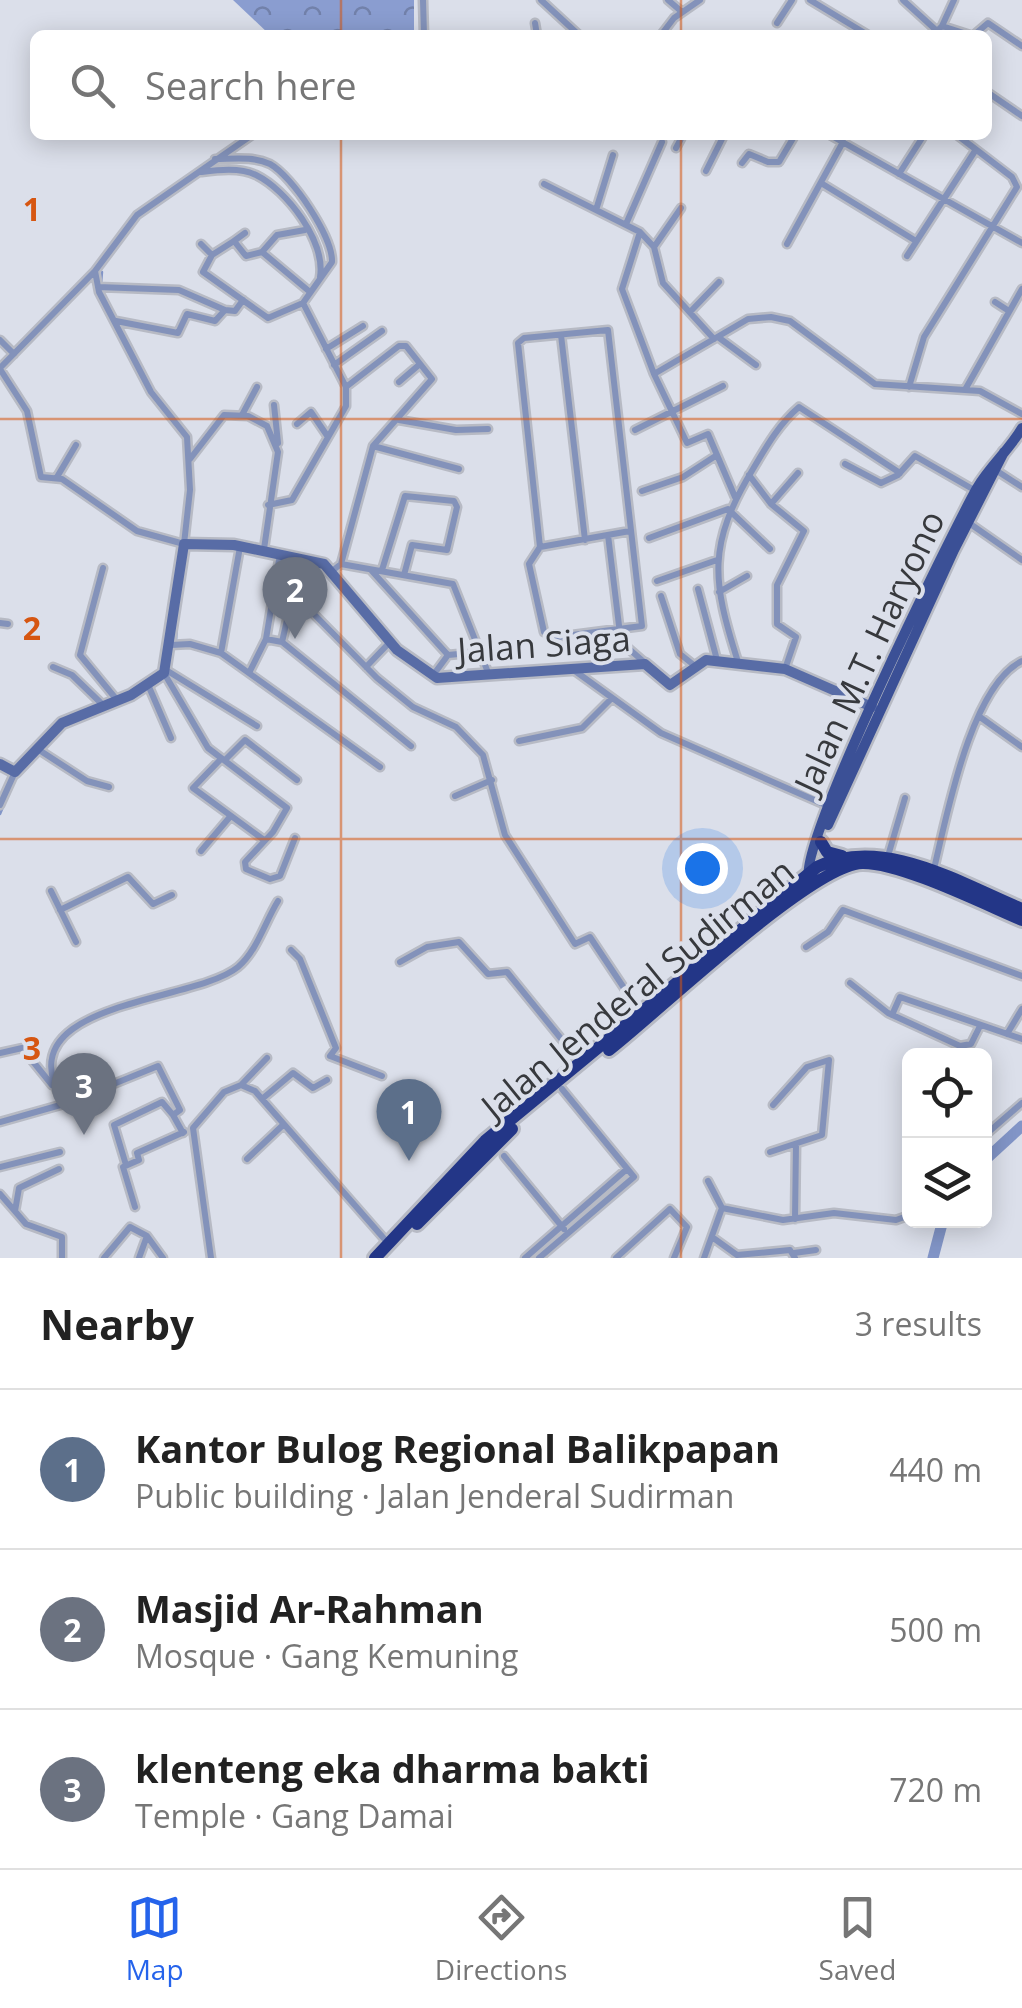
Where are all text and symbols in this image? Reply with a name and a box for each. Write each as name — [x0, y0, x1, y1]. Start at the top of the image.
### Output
search box — [30, 30, 992, 140]
icon: search — [65, 58, 120, 113]
text: Search here — [145, 59, 357, 111]
text: 1 — [23, 187, 41, 230]
street label: Jalan M.T. Haryono — [781, 503, 955, 803]
pin: 2 — [262, 556, 328, 639]
text: 2 — [23, 606, 41, 649]
street label: Jalan Siaga — [453, 614, 632, 673]
your location — [677, 843, 728, 894]
street label: Jalan Jenderal Sudirman — [469, 847, 803, 1131]
text: 3 — [23, 1026, 41, 1069]
map controls — [902, 1048, 992, 1228]
button: locate — [902, 1048, 992, 1138]
pin: 3 — [52, 1052, 116, 1135]
pin: 1 — [376, 1078, 442, 1161]
button: layers — [902, 1138, 992, 1228]
text: Nearby — [40, 1295, 194, 1352]
text: 3 results — [855, 1302, 982, 1345]
text: Kantor Bulog Regional Balikpapan — [135, 1422, 780, 1474]
text: 1 — [63, 1448, 82, 1491]
text: 440 m — [889, 1448, 982, 1491]
text: Public building · Jalan Jenderal Sudirman — [135, 1474, 734, 1517]
text: Masjid Ar-Rahman — [135, 1582, 484, 1634]
text: 2 — [63, 1608, 82, 1651]
text: 500 m — [889, 1608, 982, 1651]
text: Mosque · Gang Kemuning — [135, 1634, 518, 1677]
text: klenteng eka dharma bakti — [135, 1742, 650, 1794]
text: 3 — [63, 1768, 82, 1811]
text: 720 m — [889, 1768, 982, 1811]
text: Temple · Gang Damai — [135, 1794, 454, 1837]
tab: Map — [126, 1890, 184, 1988]
tab: Directions — [435, 1890, 567, 1988]
tab: Saved — [819, 1890, 896, 1988]

